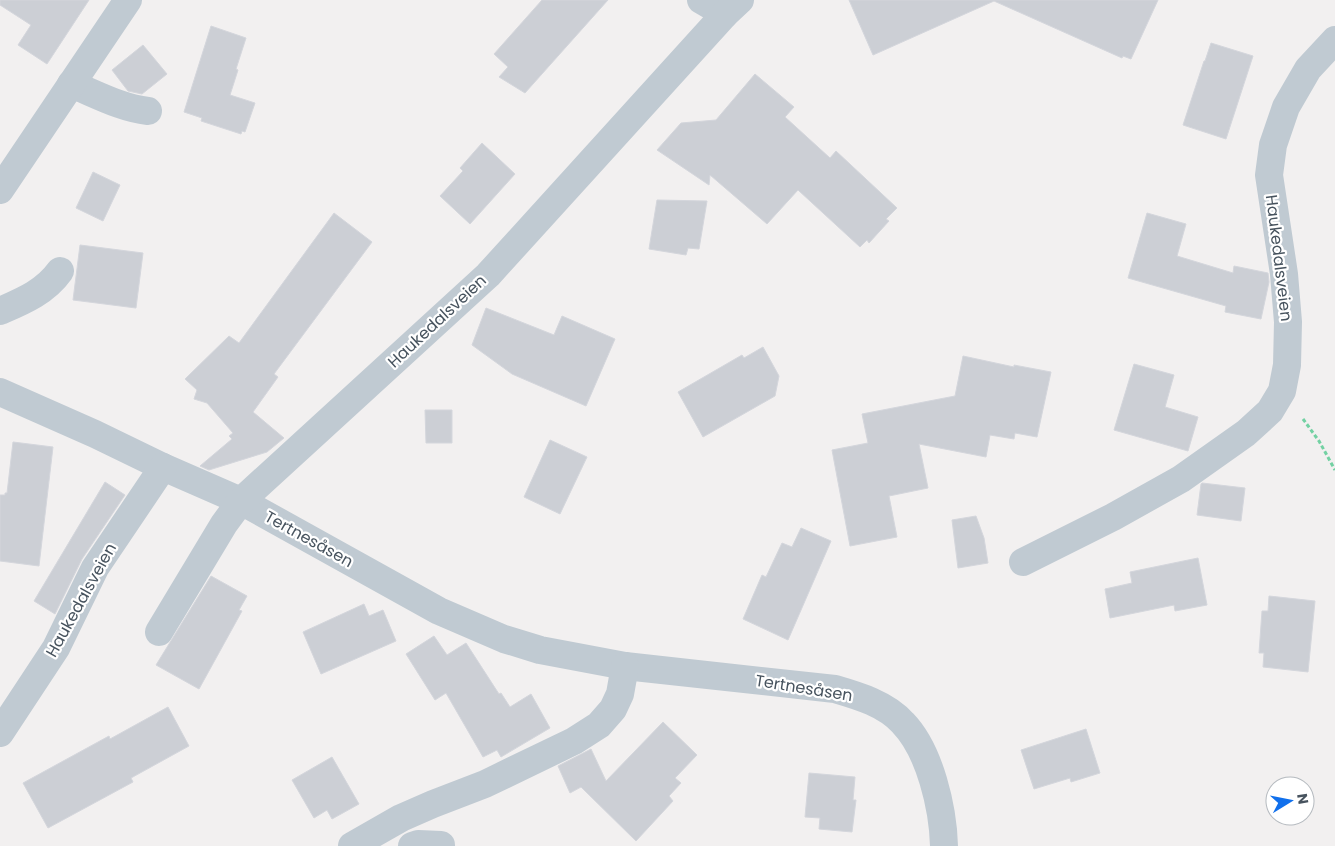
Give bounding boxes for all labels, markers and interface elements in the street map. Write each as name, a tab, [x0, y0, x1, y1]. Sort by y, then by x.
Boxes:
street label: Haukedalsveien	[1260, 193, 1298, 323]
street label: Haukedalsveien	[383, 269, 491, 373]
street label: Tertnesåsen	[260, 505, 358, 573]
street label: Haukedalsveien	[40, 539, 122, 661]
street label: Tertnesåsen	[754, 669, 854, 707]
north arrow	[1265, 776, 1315, 826]
text: N	[1292, 792, 1314, 806]

